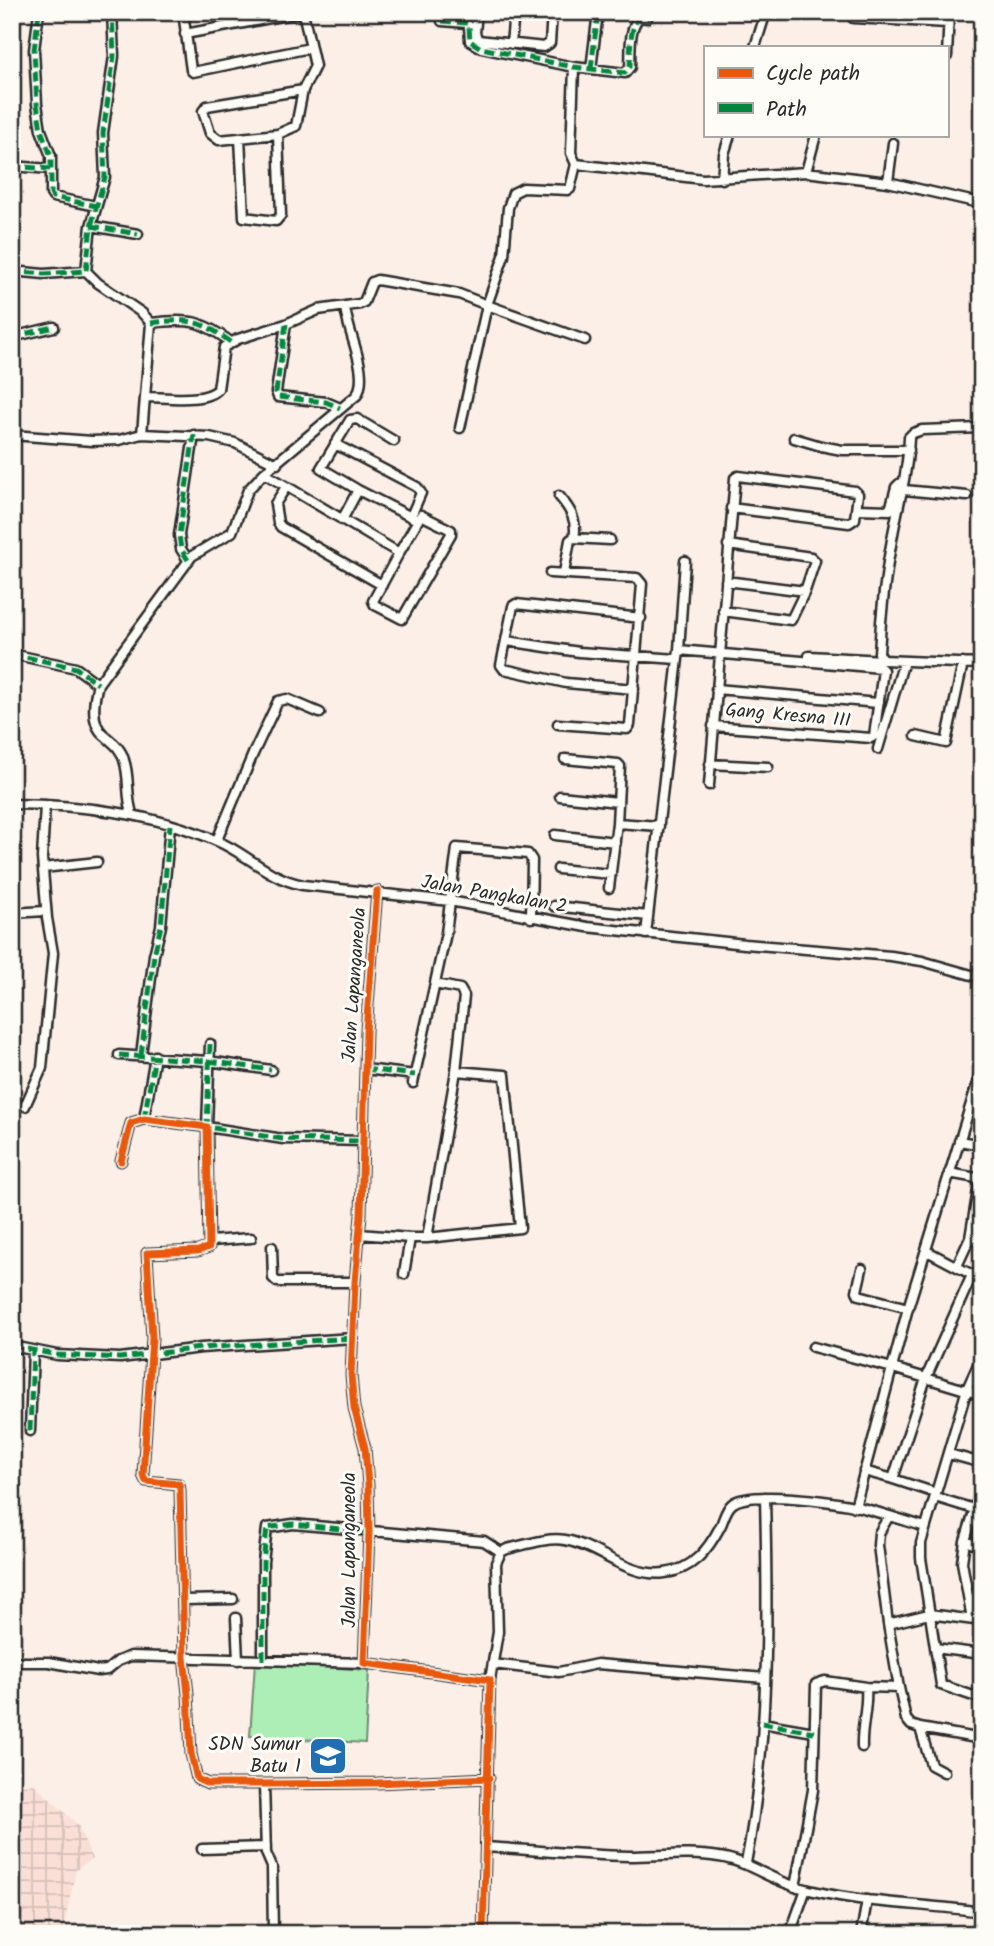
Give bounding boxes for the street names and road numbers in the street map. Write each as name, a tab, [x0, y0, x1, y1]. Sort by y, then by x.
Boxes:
street label: Gang Kresna III	[724, 696, 852, 736]
street label: Jalan Pangkalan 2	[419, 867, 569, 923]
street label: Jalan Lapanganeola	[335, 906, 375, 1064]
street label: Jalan Lapanganeola	[335, 1472, 365, 1628]

